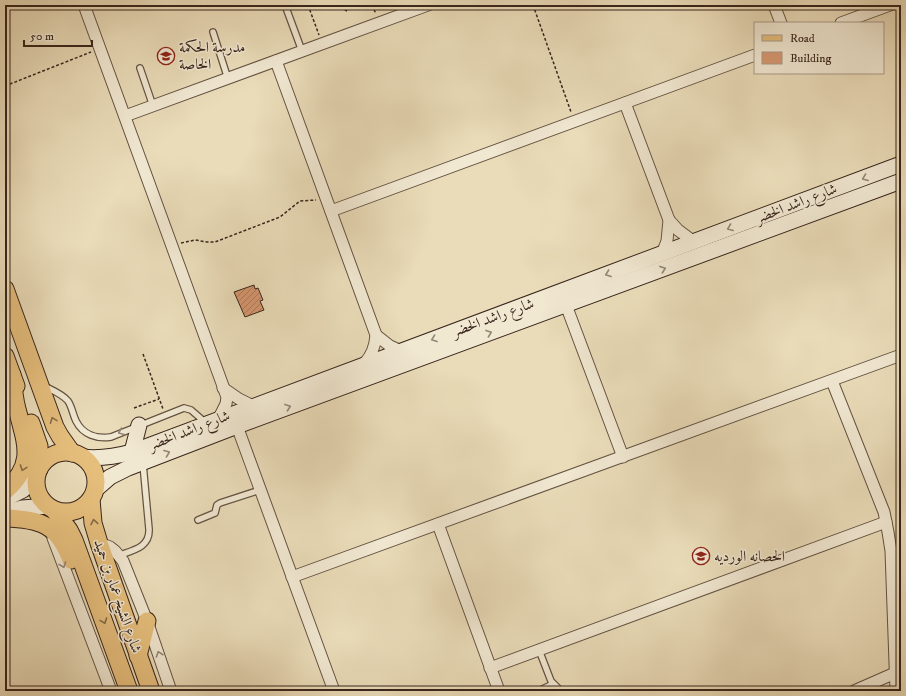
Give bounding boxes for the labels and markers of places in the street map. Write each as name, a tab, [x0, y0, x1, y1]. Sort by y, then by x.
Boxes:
place label: مدرسة الحكمة الخاصة	[179, 38, 245, 74]
school or university icon: مدرسة الحكمة الخاصة	[156, 46, 176, 66]
school or university icon: الحصانه الورديه	[691, 546, 711, 566]
place label: الحصانه الورديه	[714, 547, 785, 566]

